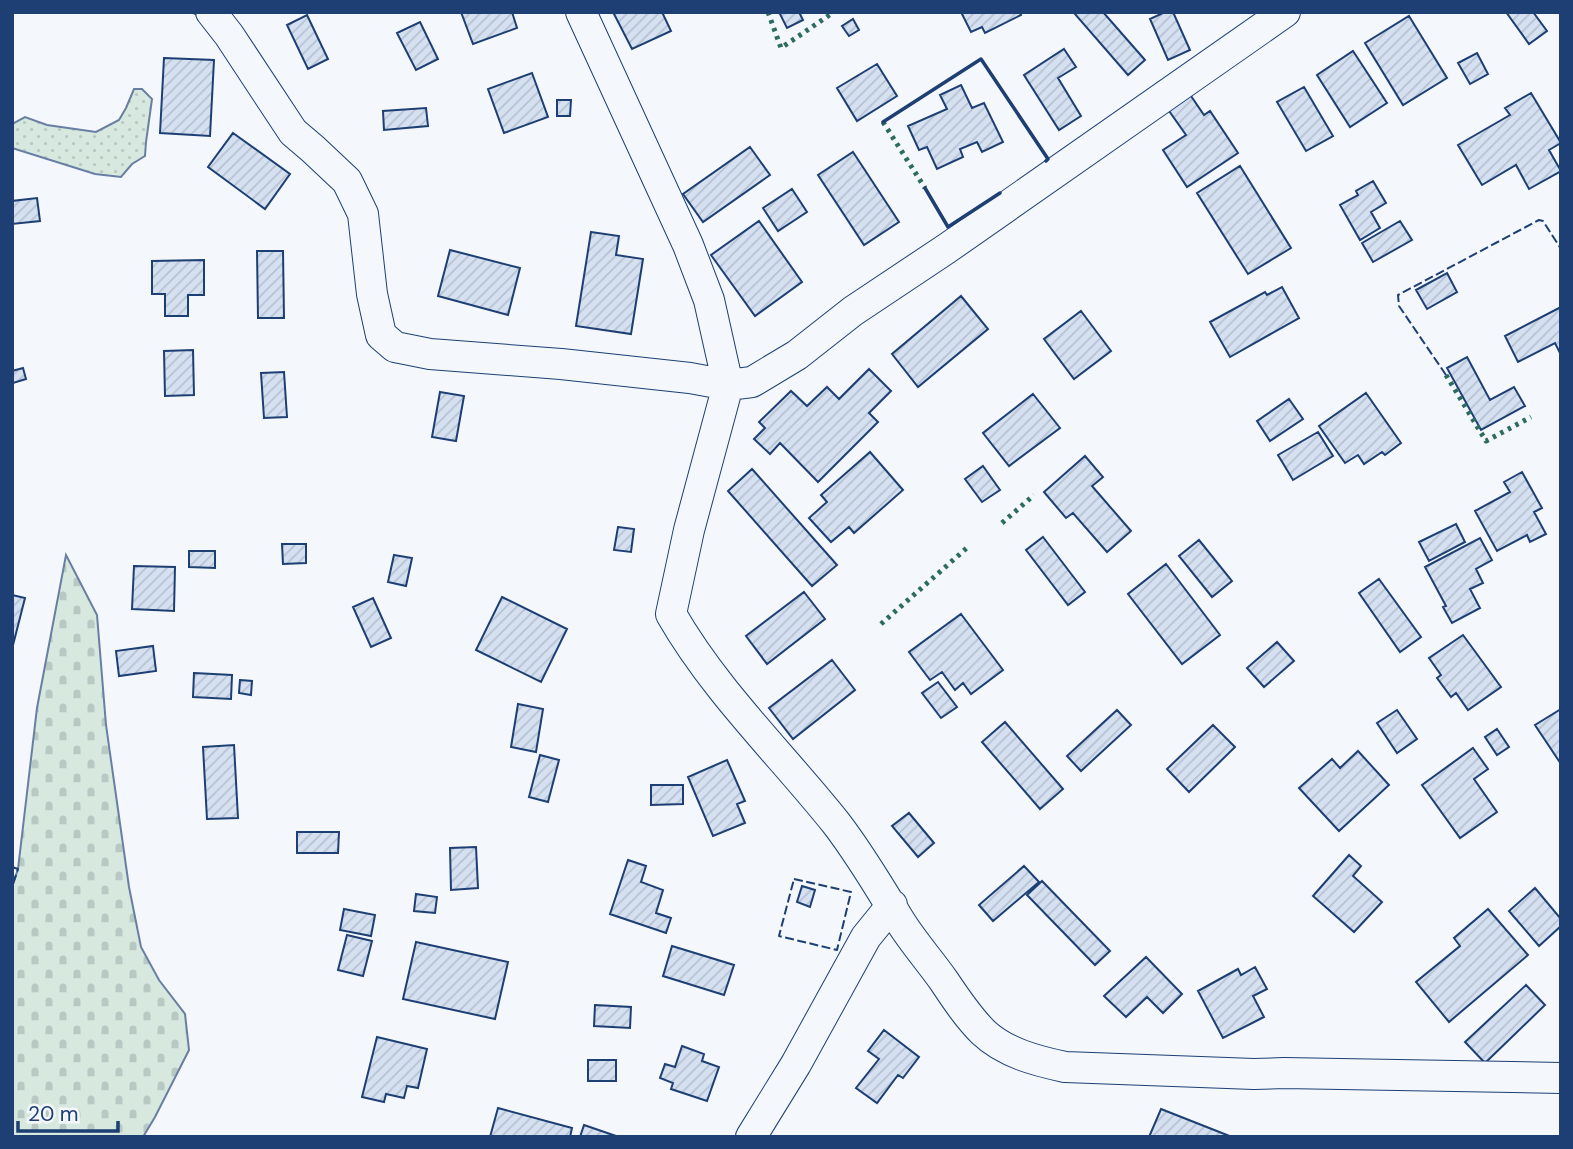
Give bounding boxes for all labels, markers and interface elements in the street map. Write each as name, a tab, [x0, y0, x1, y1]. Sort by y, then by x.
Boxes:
scale bar	[18, 1090, 117, 1134]
text: 20 m	[28, 1100, 79, 1128]

